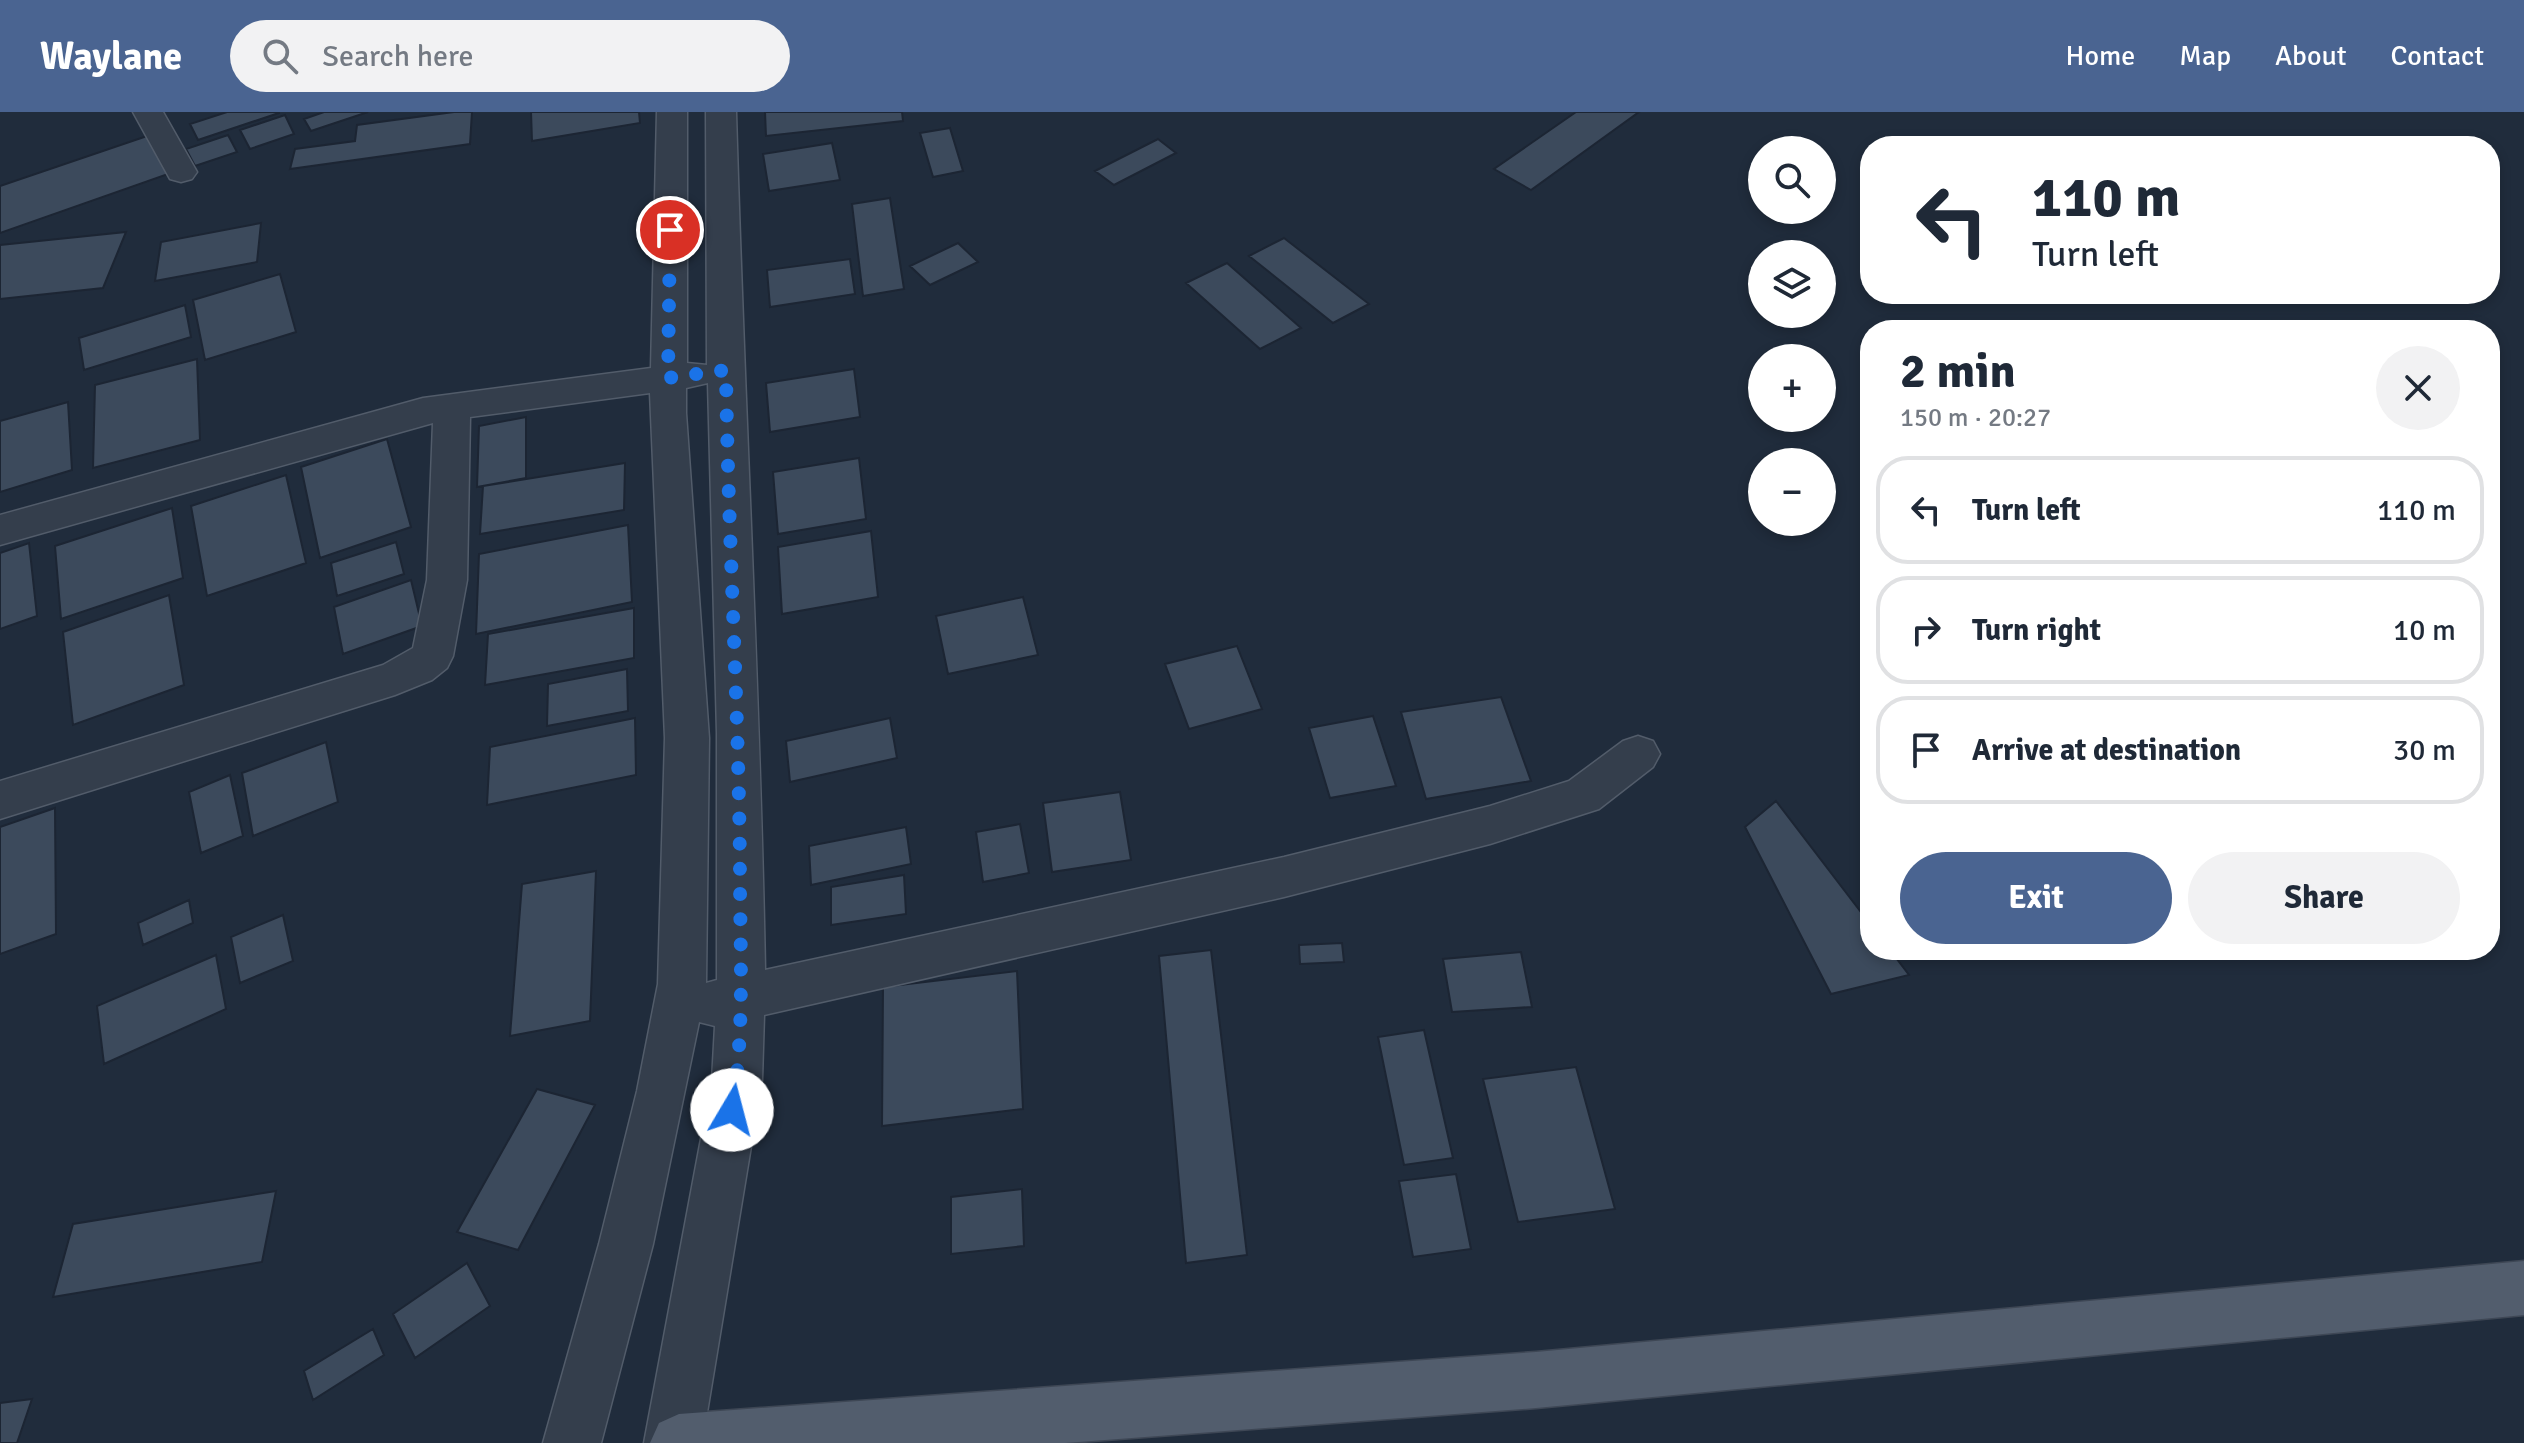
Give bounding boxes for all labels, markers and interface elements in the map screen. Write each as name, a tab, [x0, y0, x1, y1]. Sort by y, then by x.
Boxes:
search box	[230, 20, 790, 92]
text: Waylane	[40, 33, 182, 80]
icon: search	[258, 34, 302, 78]
text: Search here	[322, 38, 474, 75]
text: Home	[2066, 39, 2135, 73]
text: Map	[2179, 39, 2231, 73]
text: About	[2275, 39, 2347, 73]
text: Contact	[2391, 39, 2484, 73]
map controls	[1748, 136, 1836, 536]
button: search	[1748, 136, 1836, 224]
text: 110 m	[2032, 163, 2180, 232]
icon: left	[1900, 168, 2004, 272]
pin	[636, 196, 704, 264]
icon: arrive	[648, 208, 692, 252]
text: Turn left	[2032, 232, 2159, 277]
button: layers	[1748, 240, 1836, 328]
text: 2 min	[1900, 342, 2016, 401]
button: +	[1748, 344, 1836, 432]
button: close	[2376, 346, 2460, 430]
text: 150 m · 20:27	[1900, 402, 2051, 434]
button: −	[1748, 448, 1836, 536]
icon: left	[1904, 488, 1948, 532]
text: Turn left	[1972, 492, 2081, 529]
text: 110 m	[2377, 492, 2456, 529]
icon: right	[1904, 608, 1948, 652]
text: Turn right	[1972, 612, 2101, 649]
text: 10 m	[2393, 612, 2456, 649]
icon: arrive	[1904, 728, 1948, 772]
text: Arrive at destination	[1972, 732, 2241, 769]
text: 30 m	[2393, 732, 2456, 769]
button: Exit	[1900, 852, 2172, 944]
button: Share	[2188, 852, 2460, 944]
position arrow	[690, 1068, 774, 1152]

